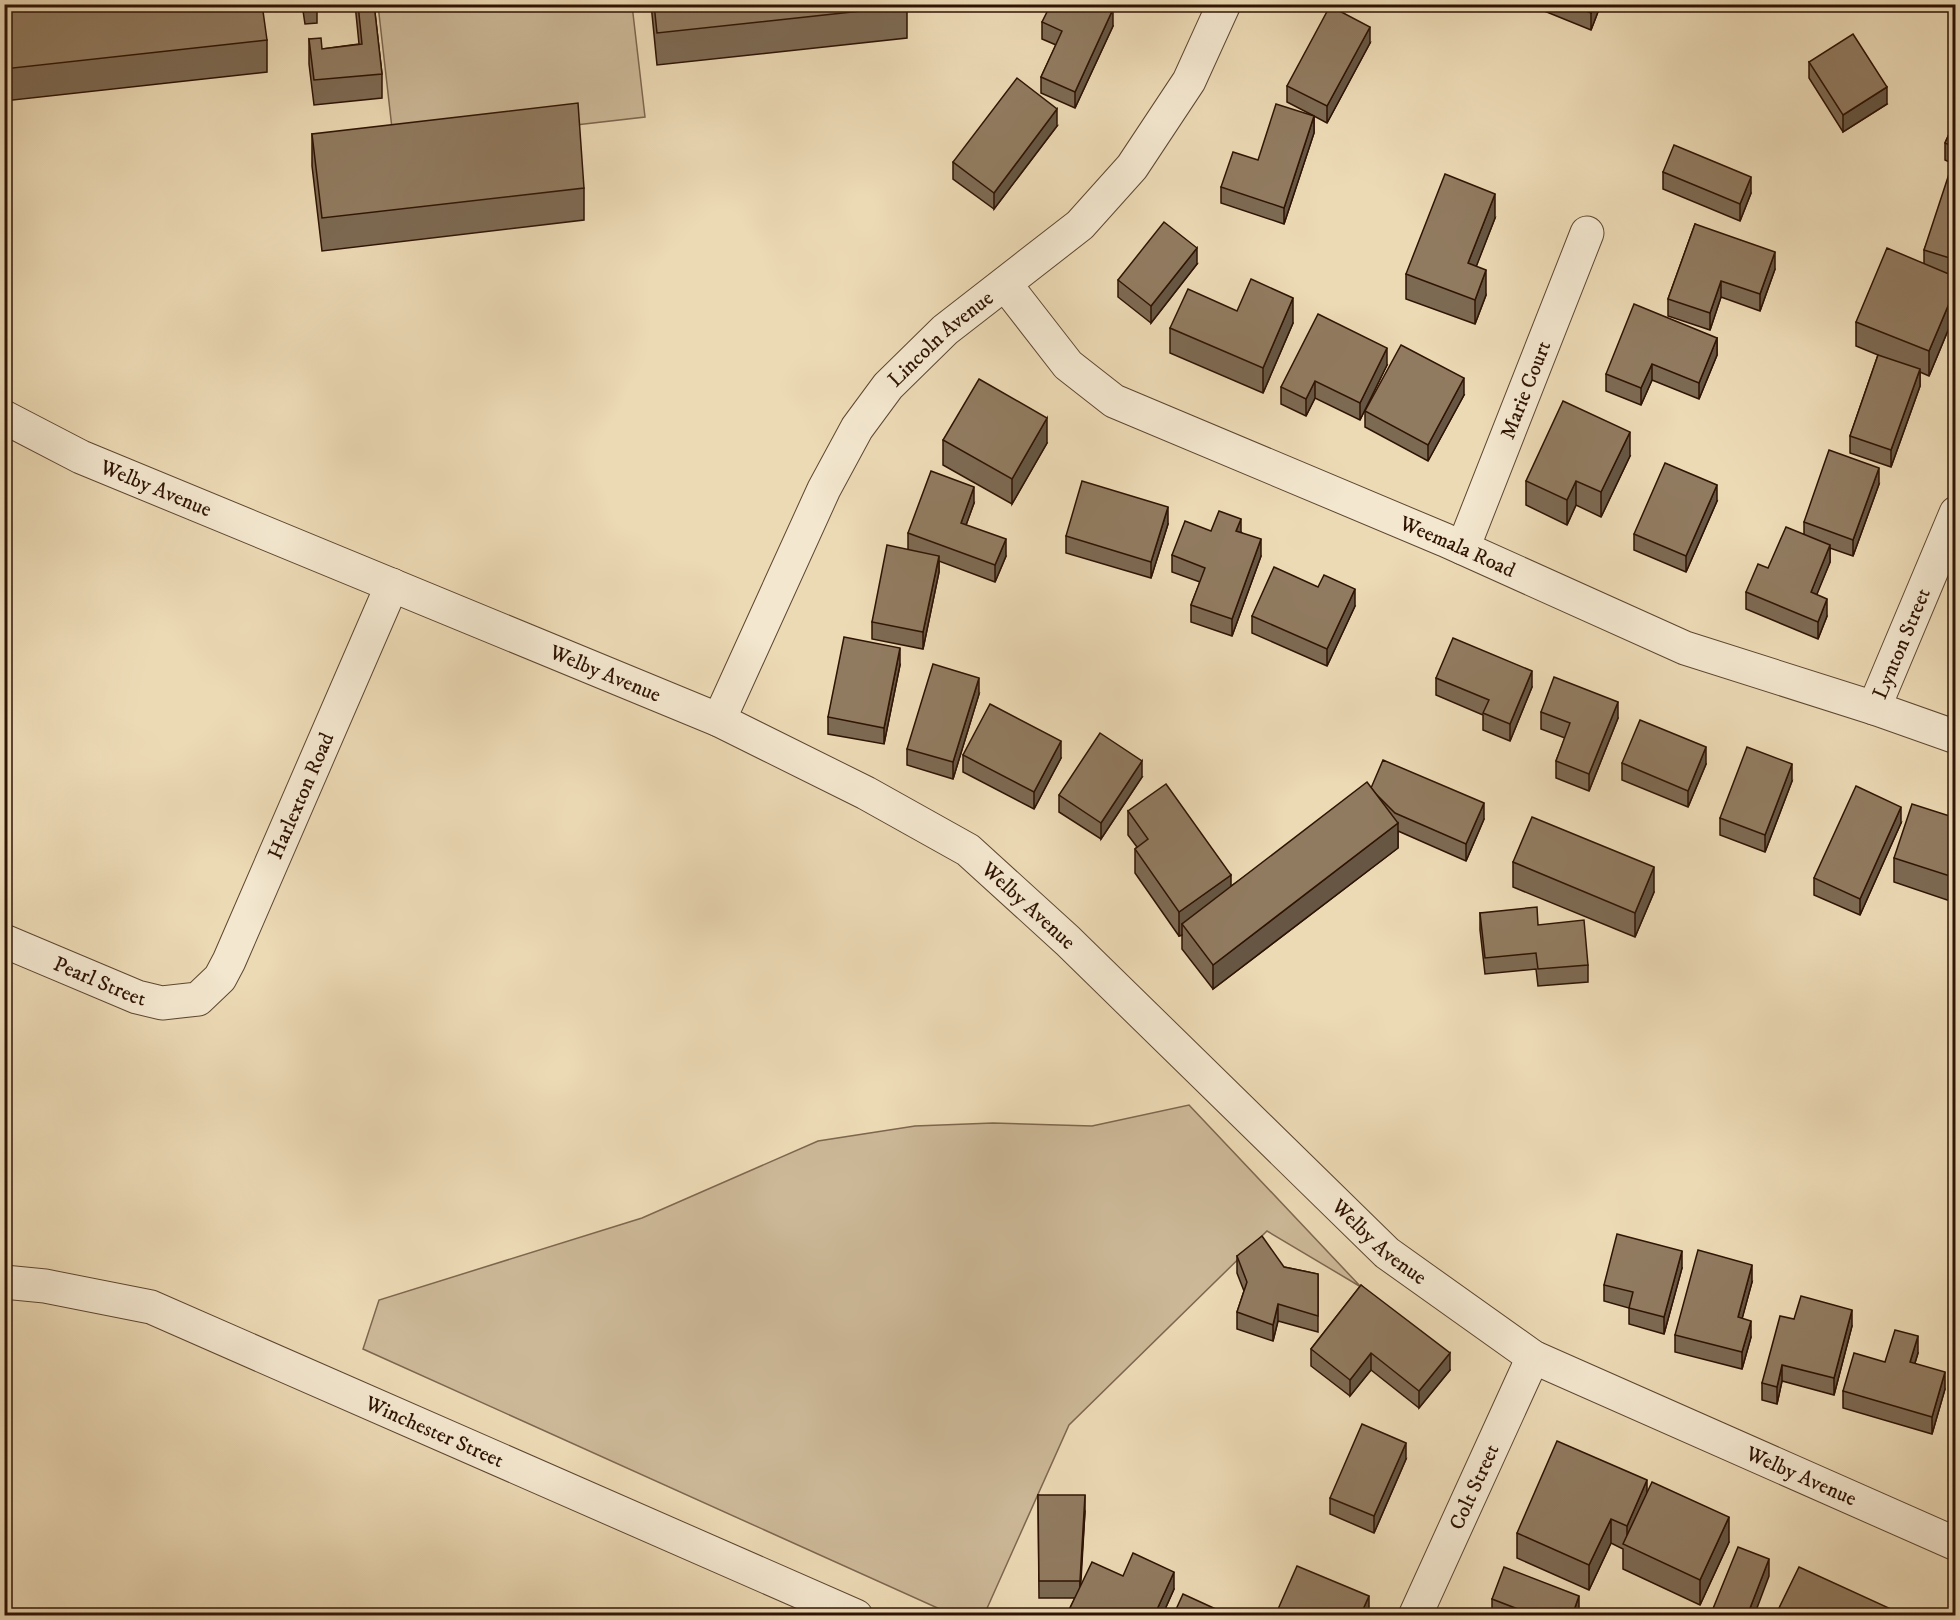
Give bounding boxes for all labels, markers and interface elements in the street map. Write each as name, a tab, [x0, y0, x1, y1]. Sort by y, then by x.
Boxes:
street label: Lincoln Avenue	[883, 285, 999, 393]
street label: Marie Court	[1495, 337, 1557, 443]
street label: Welby Avenue	[95, 454, 216, 524]
street label: Weemala Road	[1395, 510, 1519, 584]
street label: Lynton Street	[1867, 584, 1937, 703]
street label: Welby Avenue	[545, 639, 665, 709]
street label: Harlexton Road	[263, 728, 341, 863]
street label: Welby Avenue	[975, 856, 1081, 955]
street label: Pearl Street	[49, 951, 148, 1013]
street label: Welby Avenue	[1325, 1193, 1432, 1291]
street label: Winchester Street	[360, 1390, 508, 1474]
street label: Colt Street	[1444, 1440, 1506, 1534]
street label: Welby Avenue	[1741, 1440, 1861, 1512]

